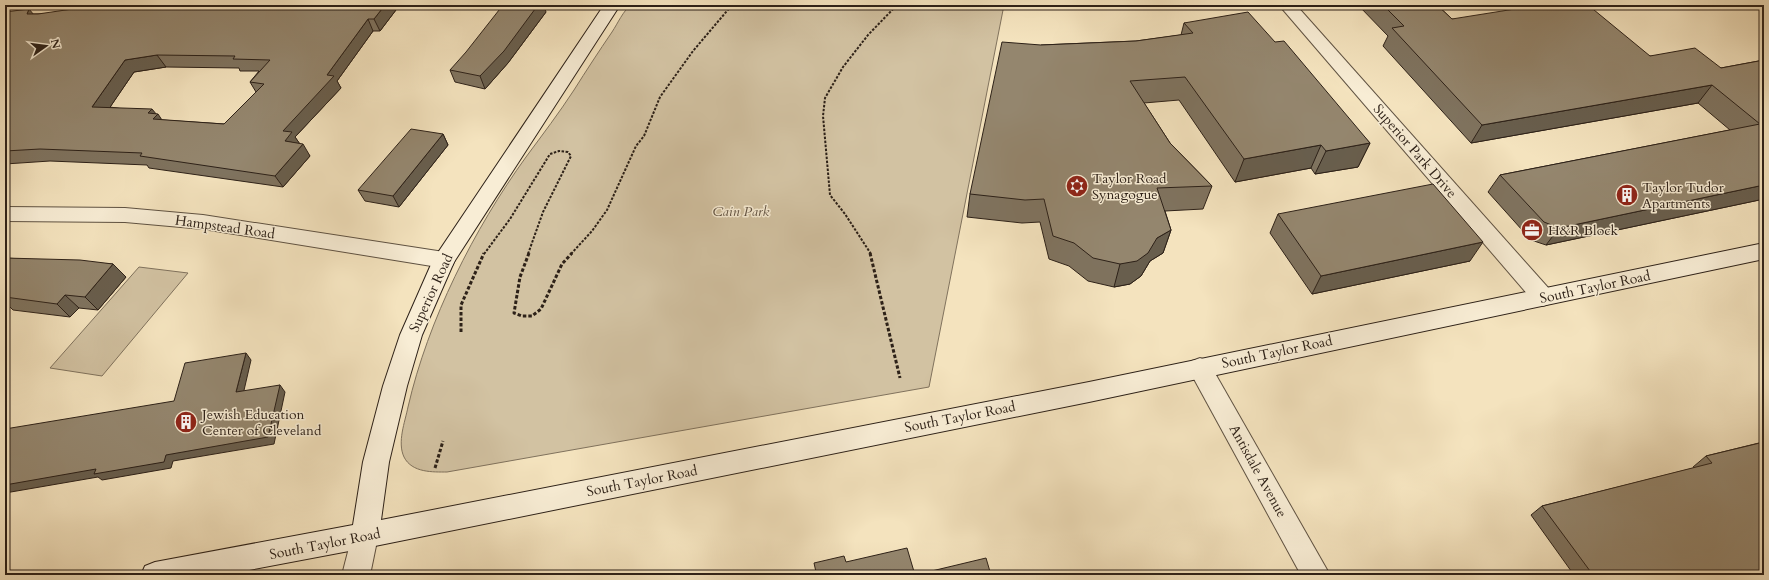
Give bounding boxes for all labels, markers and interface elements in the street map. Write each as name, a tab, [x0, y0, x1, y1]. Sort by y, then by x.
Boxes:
north arrow	[26, 26, 66, 66]
text: N	[47, 37, 64, 51]
street label: Superior Park Drive	[1369, 100, 1461, 202]
place label: Taylor Road Synagogue	[1092, 169, 1167, 204]
synagogue icon: Taylor Road Synagogue	[1064, 173, 1090, 199]
place label: Taylor Tudor Apartments	[1642, 178, 1725, 213]
building icon: Taylor Tudor Apartments	[1614, 182, 1640, 208]
park label: Cain Park	[713, 202, 770, 221]
street label: Hampstead Road	[174, 211, 277, 243]
office icon: H&R Block	[1519, 217, 1545, 243]
place label: H&R Block	[1548, 221, 1619, 240]
street label: Superior Road	[404, 250, 458, 335]
street label: South Taylor Road	[1538, 266, 1653, 308]
street label: South Taylor Road	[1220, 331, 1335, 373]
street label: South Taylor Road	[903, 397, 1018, 437]
place label: Jewish Education Center of Cleveland	[200, 405, 322, 440]
building icon: Jewish Education Center of Cleveland	[173, 409, 199, 435]
street label: Antisdale Avenue	[1225, 421, 1291, 521]
street label: South Taylor Road	[585, 461, 700, 501]
street label: South Taylor Road	[268, 524, 383, 564]

